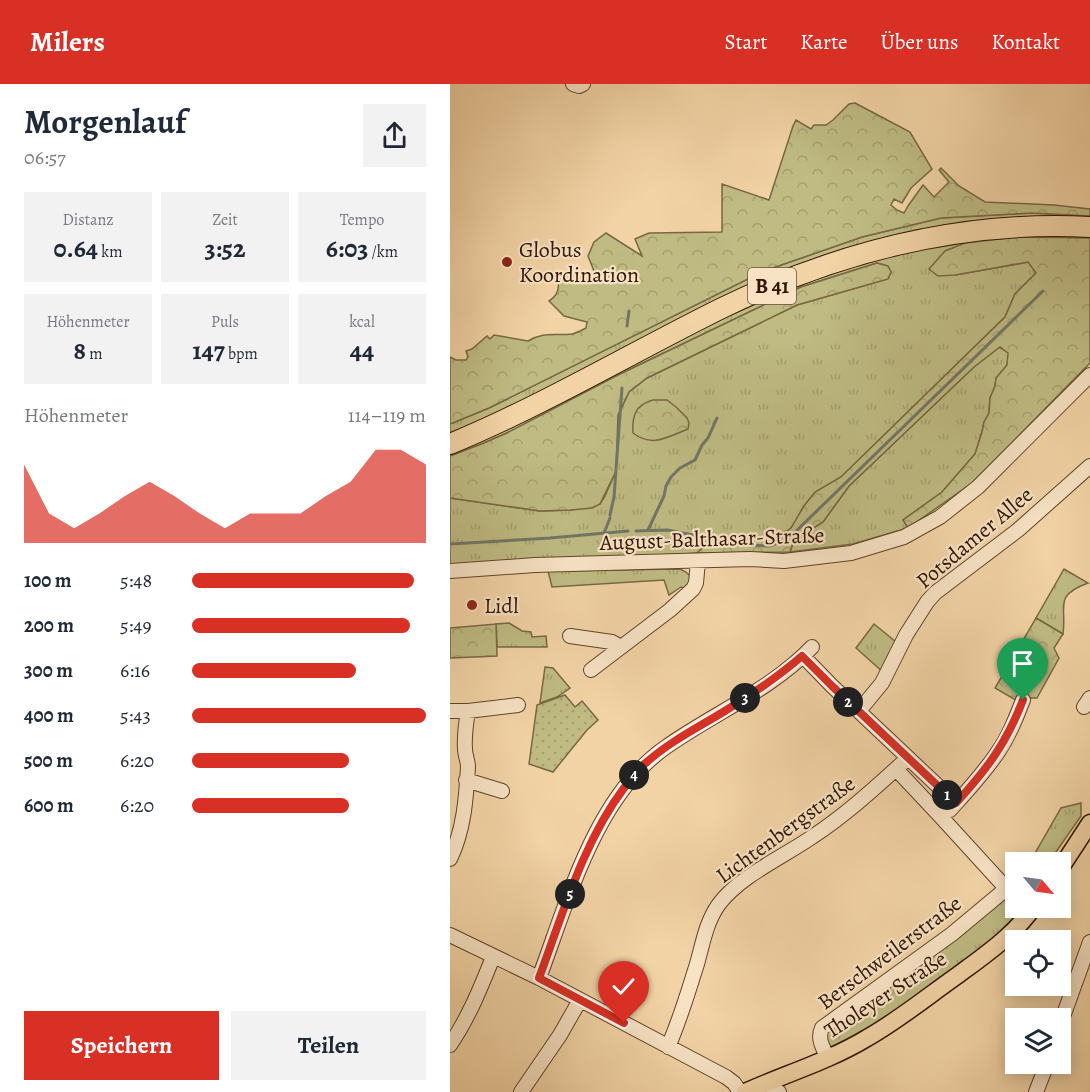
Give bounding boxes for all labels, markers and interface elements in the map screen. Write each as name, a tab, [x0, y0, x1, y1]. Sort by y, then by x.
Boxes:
text: Milers	[30, 23, 105, 61]
text: Start	[725, 28, 767, 56]
text: Karte	[800, 28, 848, 56]
text: Über uns	[881, 28, 958, 56]
text: Kontakt	[991, 28, 1060, 56]
text: Morgenlauf	[24, 99, 186, 144]
button: share	[363, 104, 426, 167]
text: 06:57	[24, 144, 66, 171]
text: Distanz	[62, 209, 114, 231]
text: Zeit	[212, 209, 238, 231]
text: Tempo	[340, 209, 384, 231]
text: 0.64	[53, 231, 98, 266]
text: 3:52	[204, 231, 246, 266]
text: 6:03	[326, 231, 368, 266]
place label: Globus Koordination	[519, 235, 639, 290]
text: km	[98, 241, 123, 263]
text: /km	[368, 241, 398, 263]
marker: Globus Koordination	[500, 255, 514, 269]
road number: B 41	[748, 268, 796, 304]
text: Höhenmeter	[46, 311, 130, 333]
text: Puls	[211, 311, 239, 333]
text: kcal	[349, 311, 375, 333]
text: 8	[74, 333, 86, 368]
text: 147	[192, 333, 225, 368]
text: 44	[350, 333, 374, 368]
text: m	[86, 343, 102, 365]
text: bpm	[225, 343, 258, 365]
text: Höhenmeter	[24, 402, 128, 429]
text: 114–119 m	[348, 402, 426, 429]
street label: Potsdamer Allee	[910, 480, 1039, 596]
street label: August-Balthasar-Straße	[598, 520, 825, 558]
text: 100 m	[24, 567, 72, 594]
text: 5:48	[120, 567, 152, 594]
place label: Lidl	[484, 591, 519, 621]
marker: Lidl	[465, 598, 479, 612]
text: 200 m	[24, 612, 74, 639]
text: 5:49	[120, 612, 152, 639]
pin	[997, 638, 1048, 700]
icon: arrive	[1006, 647, 1039, 680]
text: 300 m	[24, 657, 73, 684]
text: 6:16	[120, 657, 150, 684]
pin: 3	[730, 683, 760, 713]
text: 3	[742, 687, 748, 709]
pin: 2	[833, 687, 863, 717]
text: 2	[844, 691, 852, 713]
text: 400 m	[24, 702, 74, 729]
text: 5:43	[120, 702, 151, 729]
text: 500 m	[24, 747, 73, 774]
text: 6:20	[120, 747, 154, 774]
pin: 4	[619, 760, 649, 790]
text: 4	[630, 764, 638, 786]
street label: Lichtenbergstraße	[710, 769, 861, 891]
pin: 1	[932, 780, 962, 810]
text: 1	[944, 784, 950, 806]
text: 600 m	[24, 792, 74, 819]
text: 6:20	[120, 792, 154, 819]
north arrow	[1005, 852, 1071, 918]
map controls	[1005, 852, 1071, 1074]
pin: 5	[555, 879, 585, 909]
text: 5	[567, 883, 573, 905]
street label: Berschweilerstraße	[811, 889, 968, 1017]
button: locate	[1005, 930, 1071, 996]
street label: Tholeyer Straße	[819, 944, 953, 1046]
pin	[598, 961, 649, 1023]
icon: check	[607, 970, 640, 1003]
button: layers	[1005, 1008, 1071, 1074]
button: Speichern	[24, 1011, 219, 1080]
button: Teilen	[231, 1011, 426, 1080]

